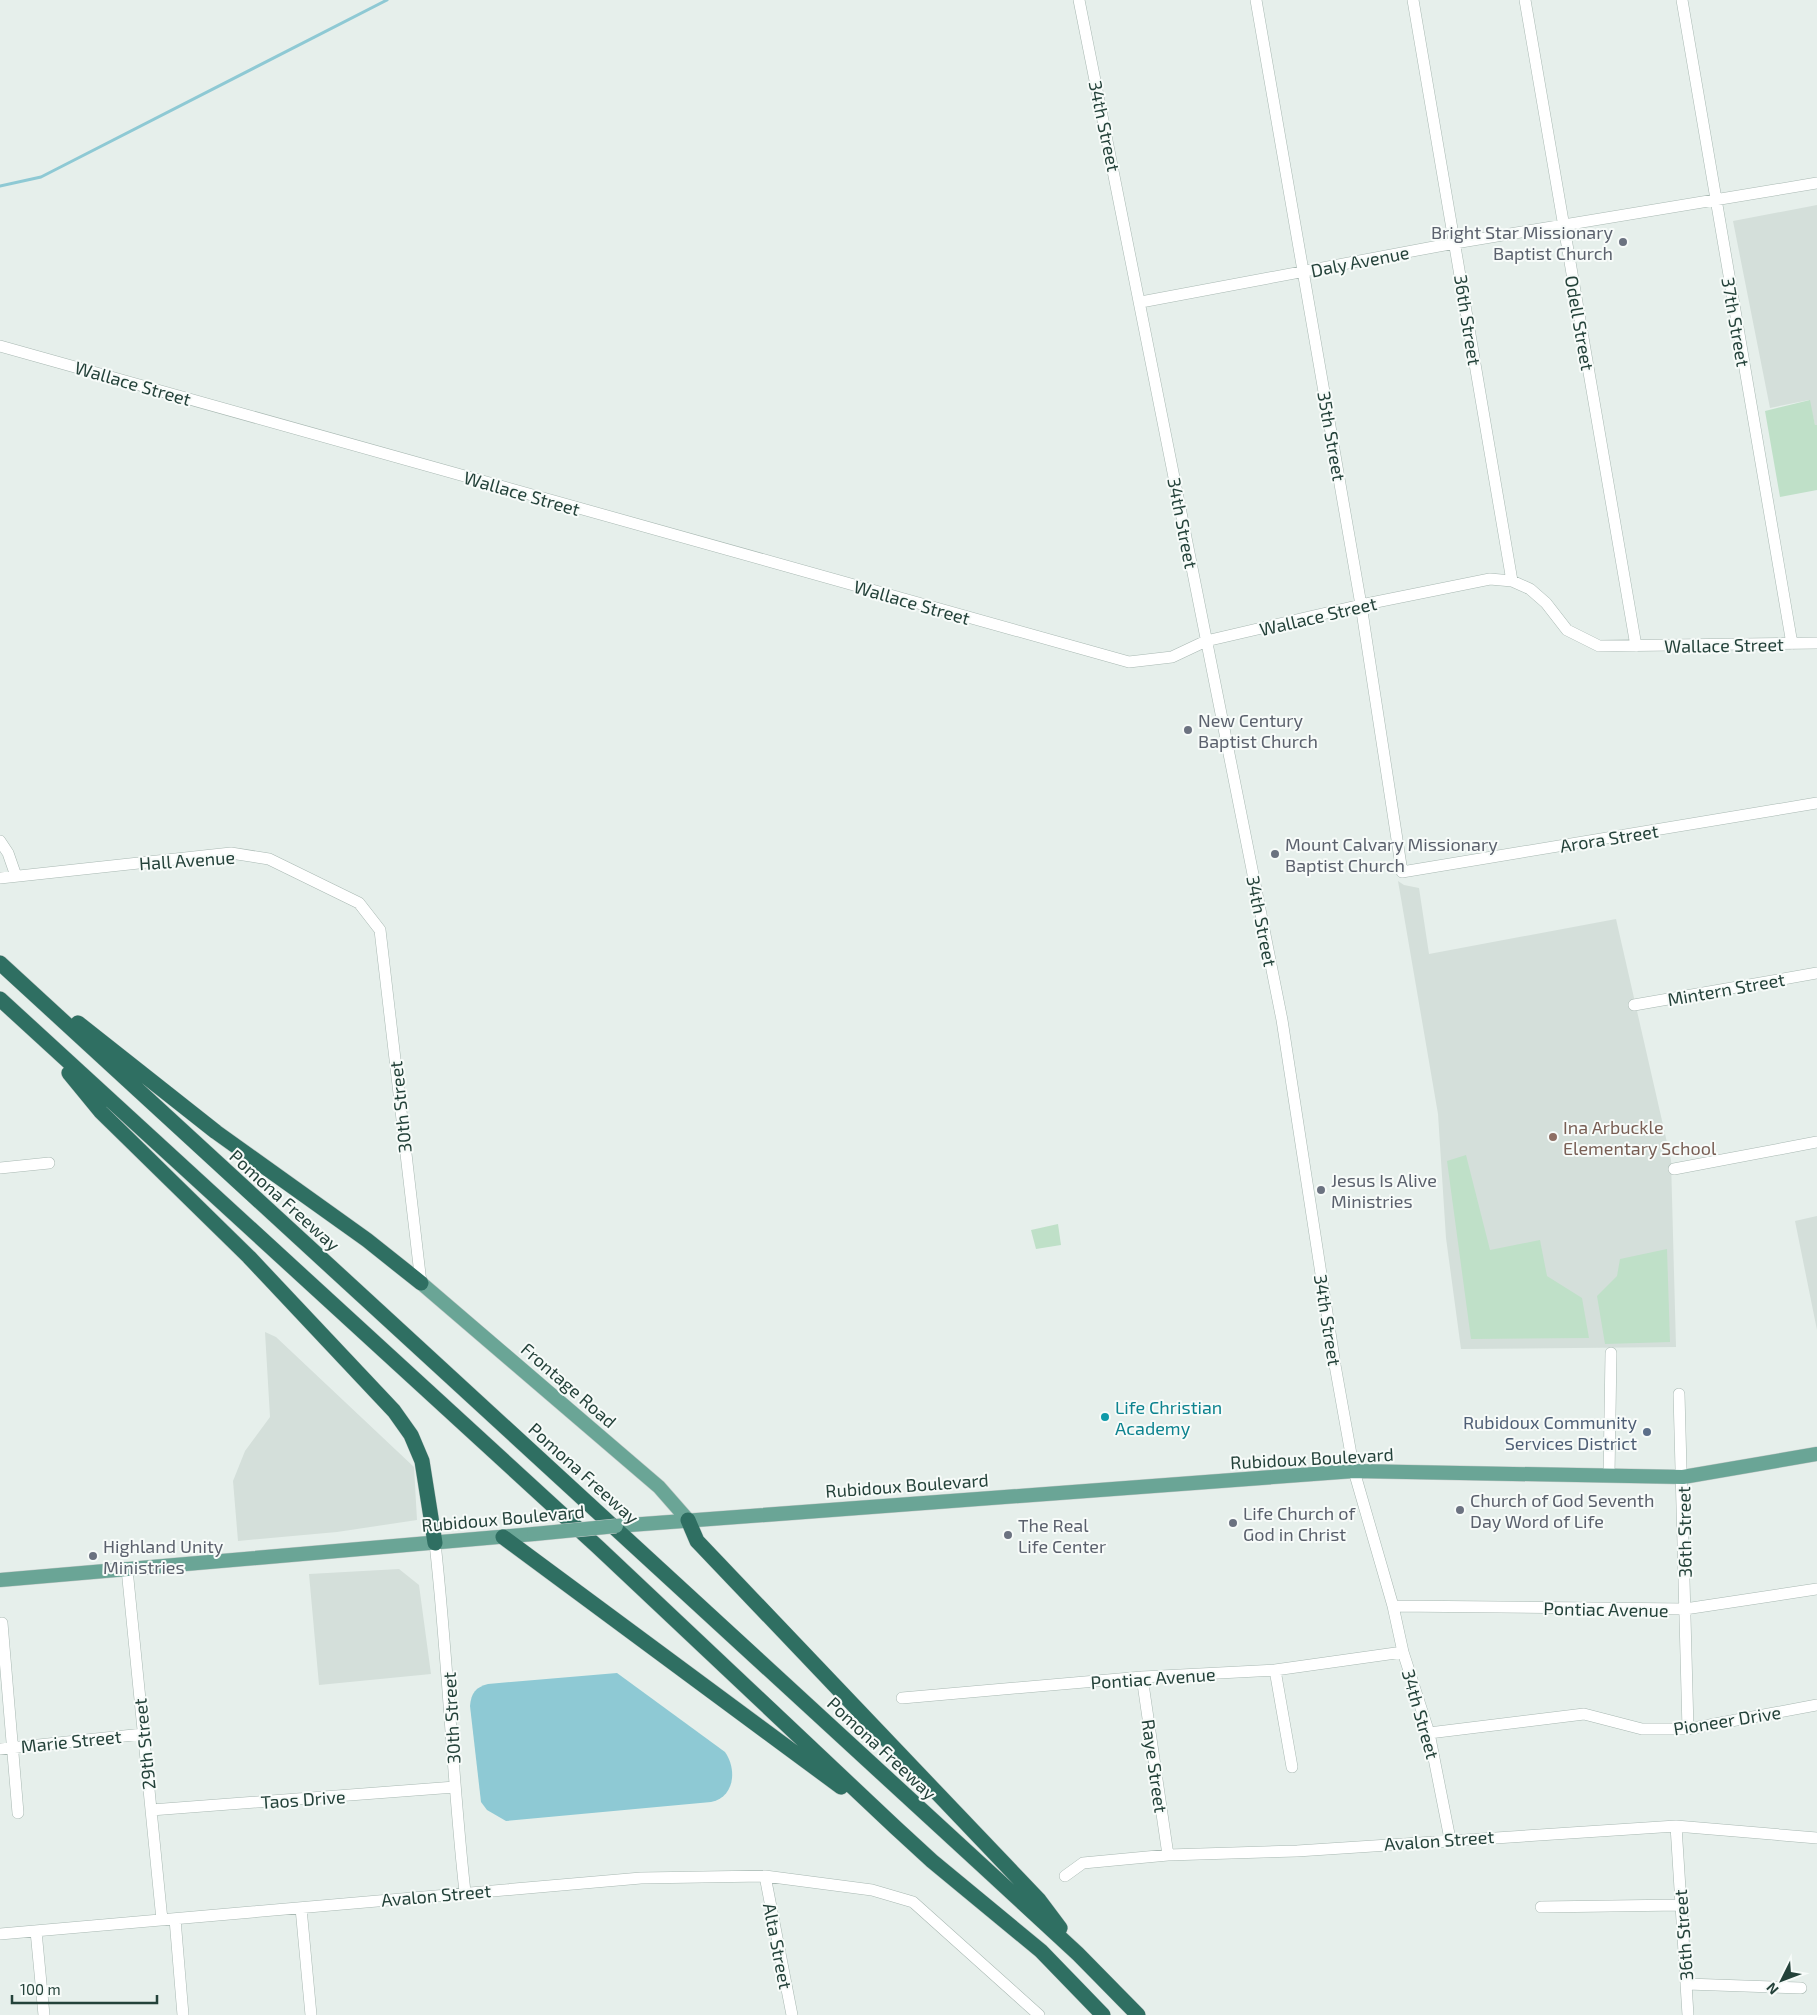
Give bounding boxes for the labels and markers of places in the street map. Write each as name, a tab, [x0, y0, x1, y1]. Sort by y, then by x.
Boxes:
place label: Bright Star Missionary Baptist Church	[1431, 221, 1613, 264]
marker: Bright Star Missionary Baptist Church	[1617, 236, 1629, 248]
place label: New Century Baptist Church	[1198, 709, 1318, 752]
marker: New Century Baptist Church	[1182, 724, 1194, 736]
place label: Mount Calvary Missionary Baptist Church	[1285, 833, 1498, 876]
marker: Mount Calvary Missionary Baptist Church	[1269, 848, 1281, 860]
place label: Ina Arbuckle Elementary School	[1563, 1116, 1717, 1159]
marker: Ina Arbuckle Elementary School	[1547, 1131, 1559, 1143]
place label: Jesus Is Alive Ministries	[1331, 1169, 1437, 1212]
marker: Jesus Is Alive Ministries	[1315, 1184, 1327, 1196]
place label: Life Christian Academy	[1115, 1396, 1222, 1439]
marker: Life Christian Academy	[1099, 1411, 1111, 1423]
place label: Rubidoux Community Services District	[1463, 1411, 1637, 1454]
marker: Rubidoux Community Services District	[1641, 1426, 1653, 1438]
place label: Church of God Seventh Day Word of Life	[1470, 1489, 1654, 1532]
place label: Life Church of God in Christ	[1243, 1502, 1357, 1545]
marker: Church of God Seventh Day Word of Life	[1454, 1504, 1466, 1516]
place label: The Real Life Center	[1018, 1514, 1106, 1557]
marker: Life Church of God in Christ	[1227, 1517, 1239, 1529]
marker: The Real Life Center	[1002, 1529, 1014, 1541]
place label: Highland Unity Ministries	[103, 1535, 224, 1578]
marker: Highland Unity Ministries	[87, 1550, 99, 1562]

